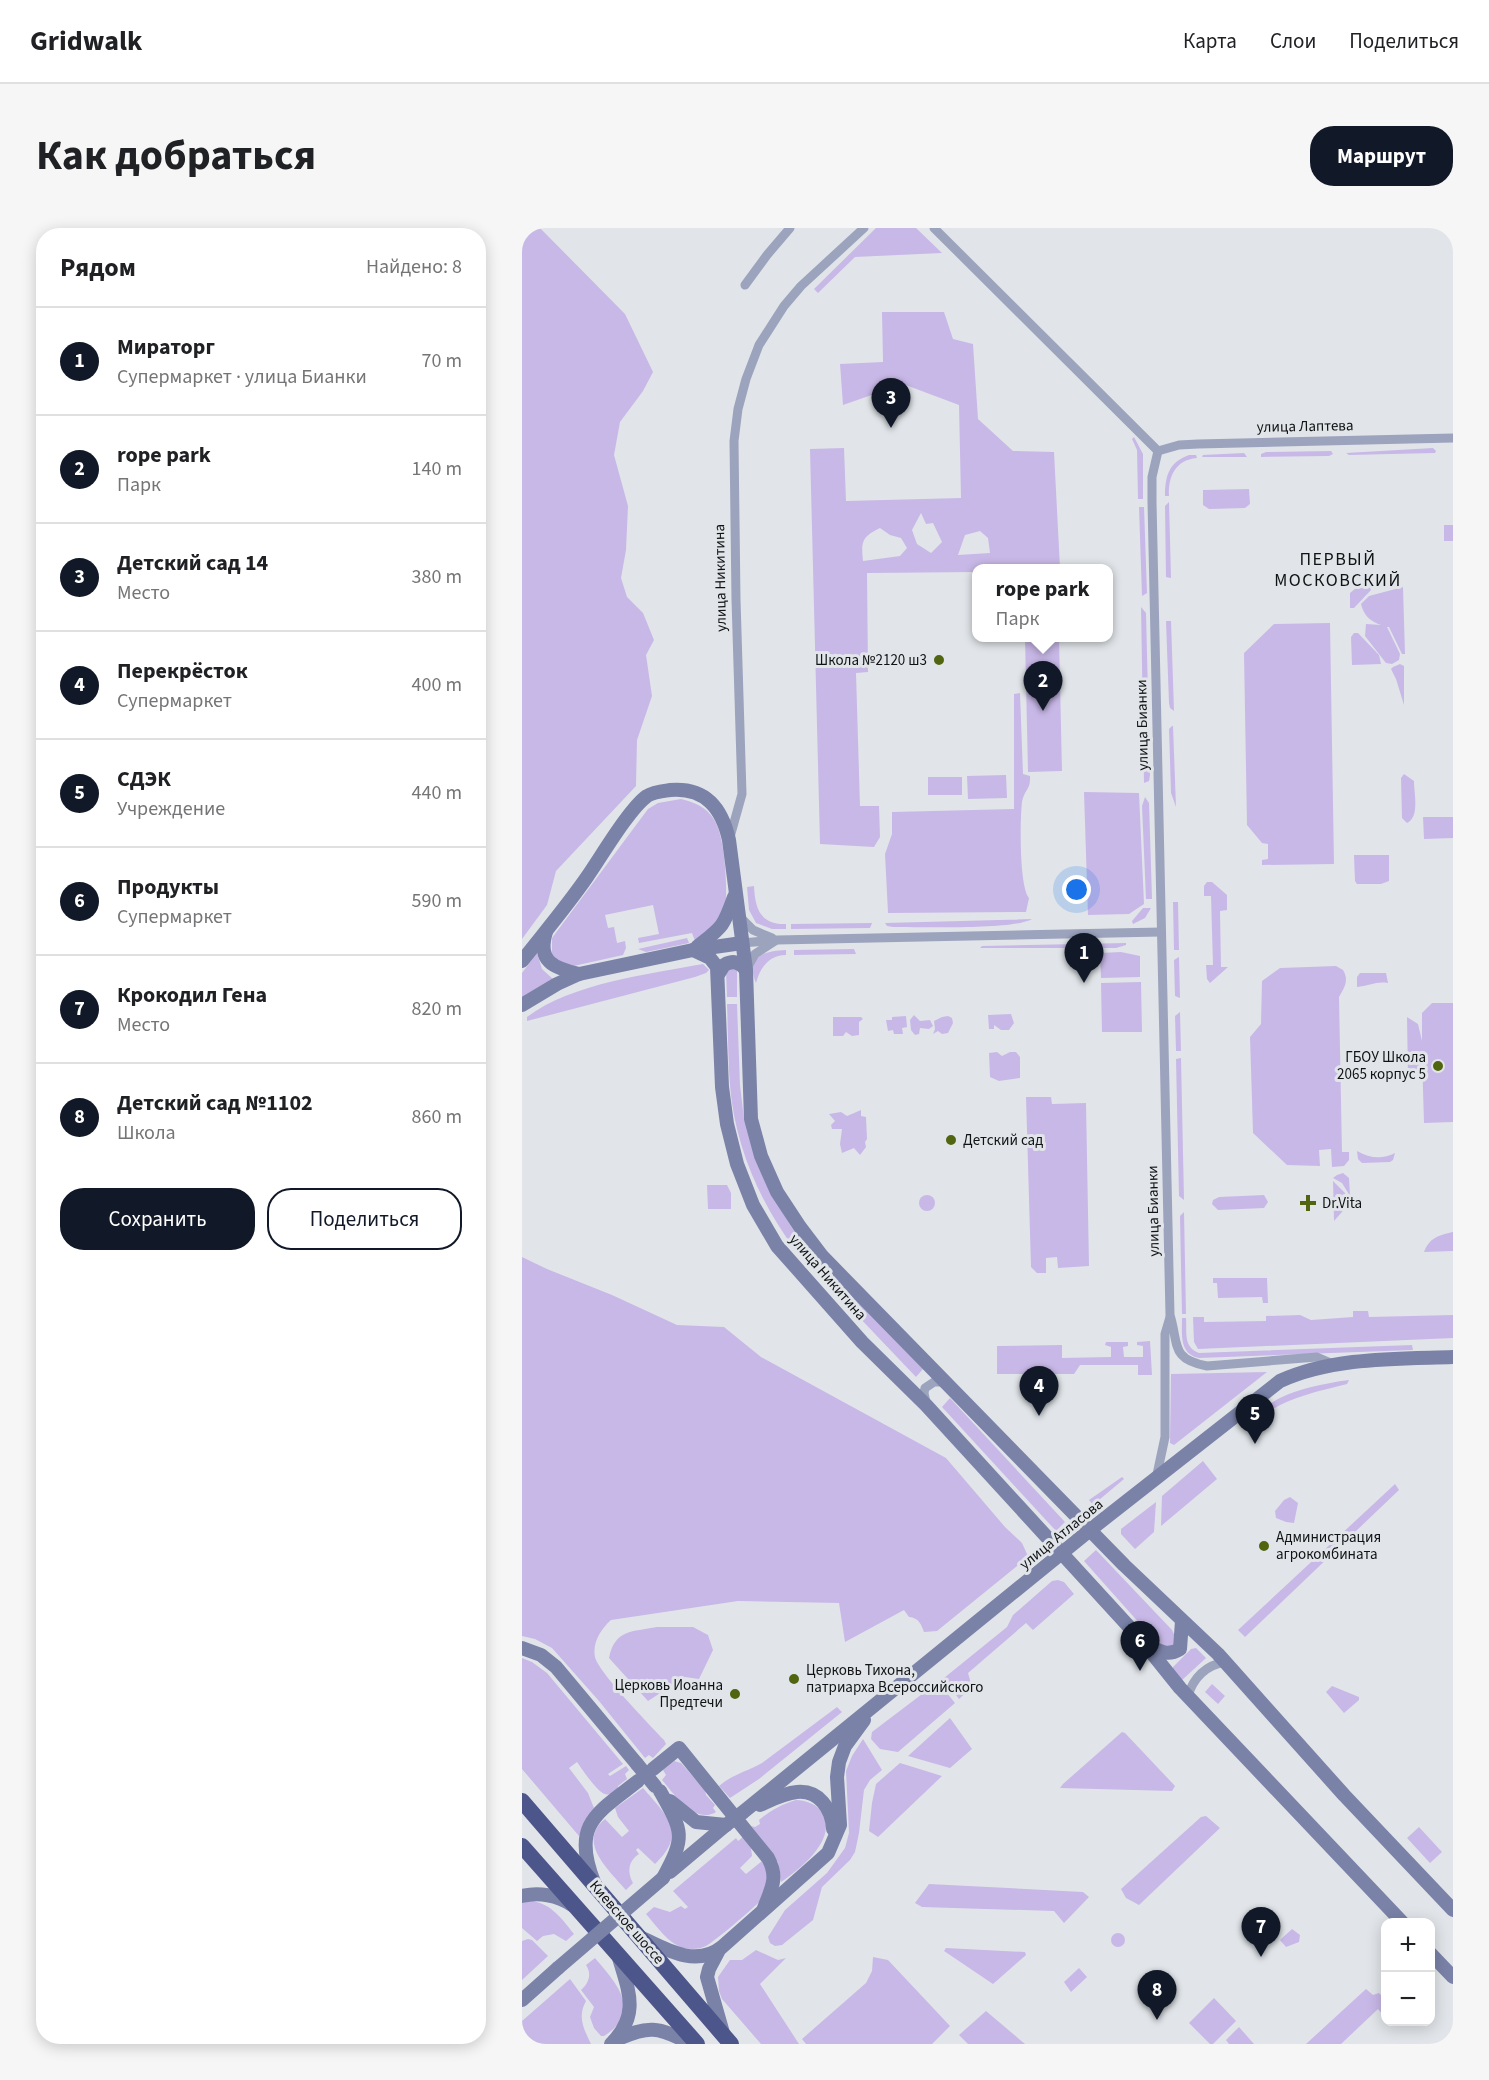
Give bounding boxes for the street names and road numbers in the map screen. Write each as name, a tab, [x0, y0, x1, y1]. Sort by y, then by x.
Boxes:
street label: улица Лаптева	[1256, 415, 1354, 438]
street label: улица Никитина	[709, 524, 732, 632]
street label: улица Бианки	[1131, 679, 1154, 771]
street label: улица Бианки	[1142, 1165, 1165, 1257]
street label: улица Никитина	[784, 1230, 871, 1325]
street label: улица Атласова	[1015, 1494, 1108, 1575]
street label: Киевское шоссе	[584, 1876, 669, 1969]

